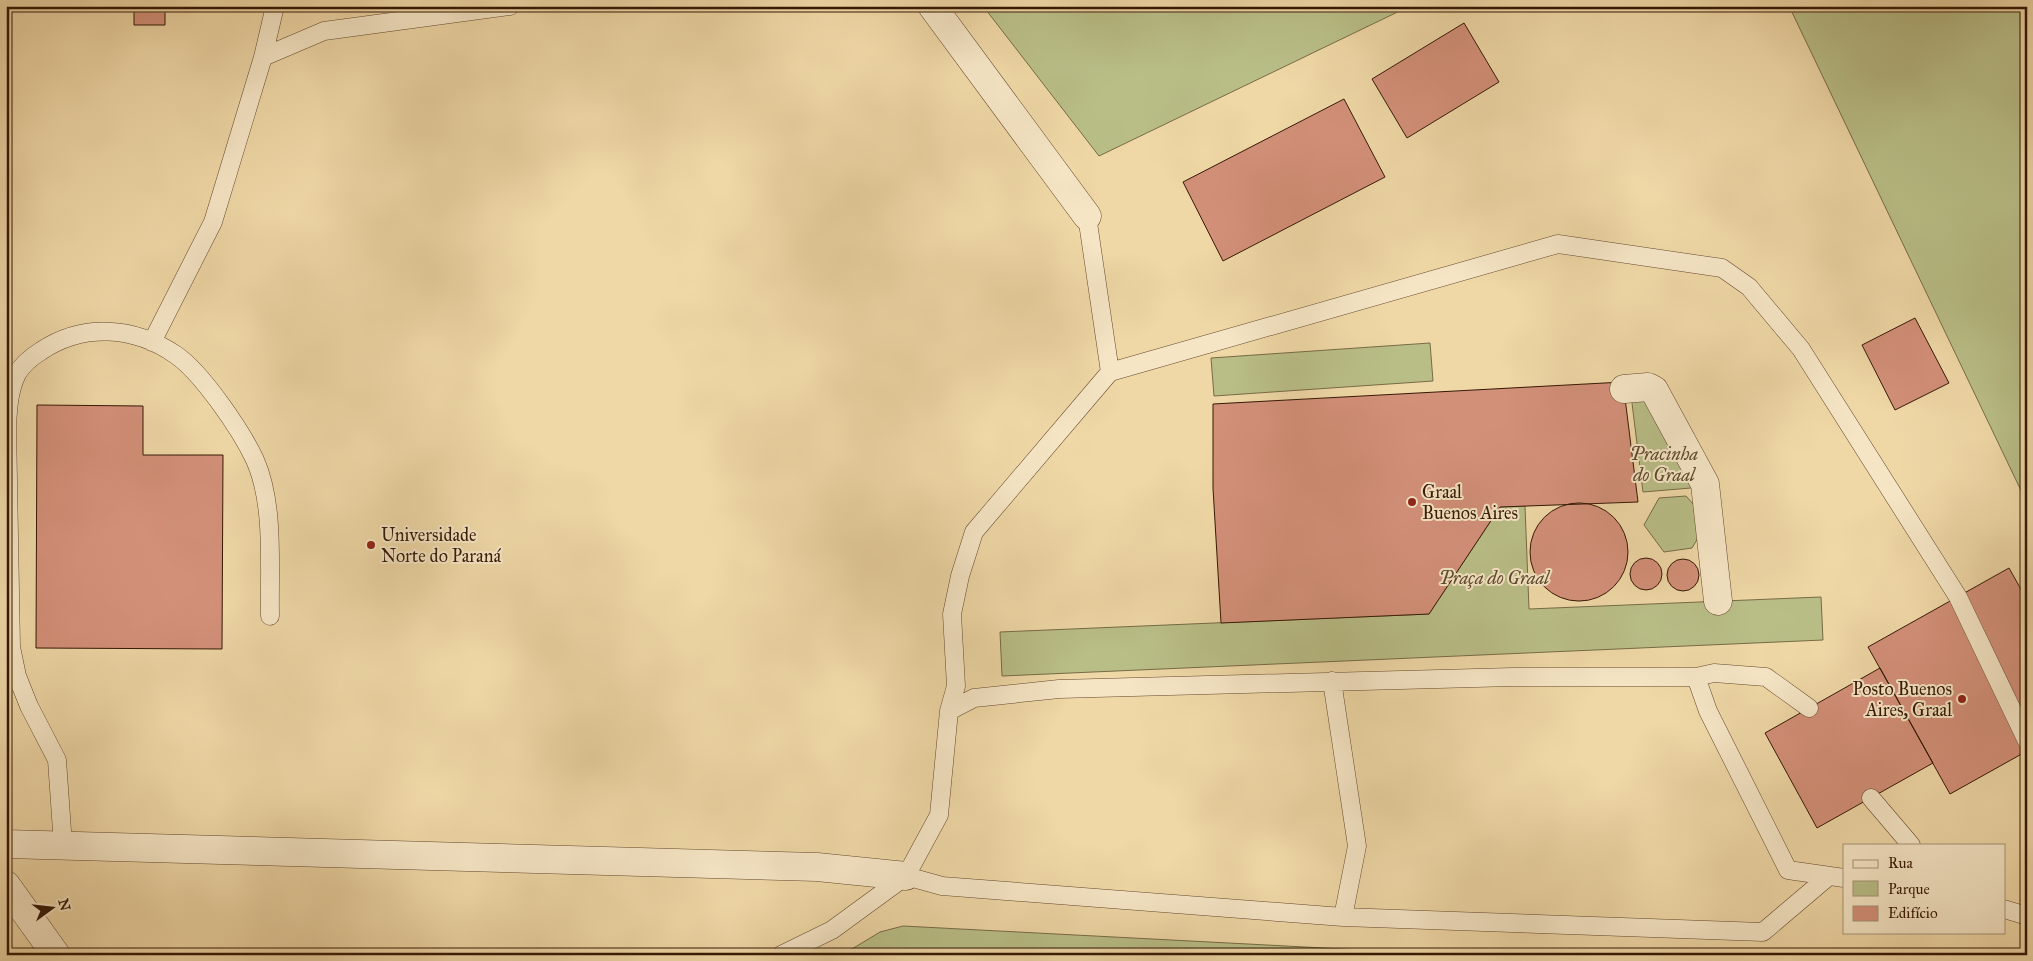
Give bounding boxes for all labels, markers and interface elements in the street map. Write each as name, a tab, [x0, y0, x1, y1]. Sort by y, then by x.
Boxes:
park label: Pracinha do Graal	[1630, 443, 1698, 486]
place label: Graal Buenos Aires	[1422, 481, 1518, 524]
marker: Graal Buenos Aires	[1406, 496, 1418, 508]
place label: Universidade Norte do Paraná	[381, 524, 501, 567]
marker: Universidade Norte do Paraná	[365, 539, 377, 551]
park label: Praça do Graal	[1439, 567, 1551, 589]
place label: Posto Buenos Aires, Graal	[1852, 678, 1952, 721]
marker: Posto Buenos Aires, Graal	[1956, 693, 1968, 705]
legend	[1843, 844, 2006, 934]
text: Rua	[1888, 854, 1913, 872]
text: Parque	[1888, 880, 1930, 899]
north arrow	[28, 884, 78, 934]
text: N	[54, 897, 74, 913]
text: Edifício	[1888, 904, 1938, 922]

